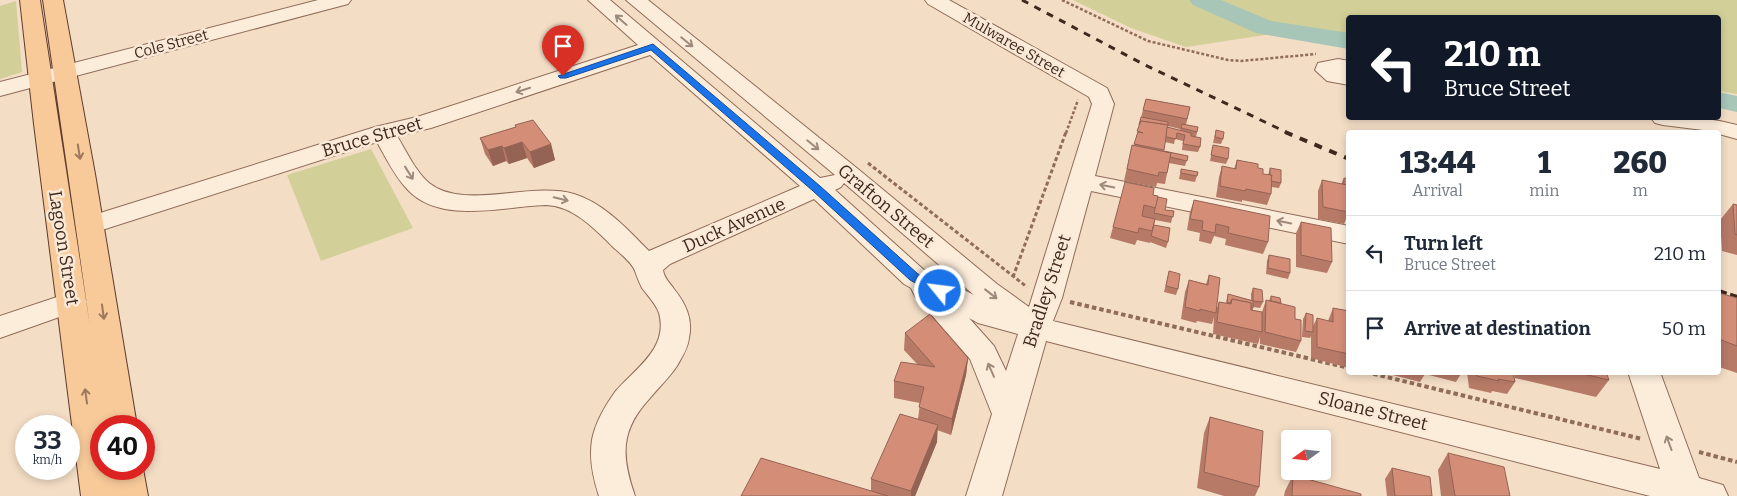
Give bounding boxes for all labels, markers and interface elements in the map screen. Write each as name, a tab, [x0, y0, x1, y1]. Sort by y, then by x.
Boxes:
street label: Mulwaree Street	[960, 9, 1069, 82]
one-way arrow	[615, 14, 628, 26]
street label: Cole Street	[132, 25, 210, 62]
pin	[542, 25, 584, 76]
icon: arrive	[549, 32, 577, 60]
text: 210 m	[1444, 33, 1541, 75]
icon: left	[1361, 35, 1426, 100]
one-way arrow	[681, 36, 694, 48]
text: Bruce Street	[1444, 75, 1570, 102]
one-way arrow	[516, 85, 532, 95]
street label: Bruce Street	[319, 112, 425, 162]
one-way arrow	[806, 139, 819, 150]
one-way arrow	[74, 143, 84, 159]
text: 13:44	[1400, 145, 1475, 181]
text: 1	[1538, 145, 1551, 181]
text: 260	[1613, 145, 1667, 181]
street label: Grafton Street	[833, 159, 939, 253]
one-way arrow	[404, 166, 414, 180]
one-way arrow	[1100, 181, 1116, 190]
text: Arrival	[1412, 181, 1463, 200]
text: min	[1529, 181, 1559, 200]
text: m	[1633, 181, 1648, 200]
street label: Lagoon Street	[44, 189, 84, 307]
street label: Duck Avenue	[679, 193, 789, 257]
one-way arrow	[552, 195, 568, 204]
one-way arrow	[1276, 216, 1292, 226]
street label: Bradley Street	[1018, 231, 1076, 350]
text: Turn left	[1404, 232, 1483, 255]
icon: left	[1361, 239, 1389, 267]
text: 210 m	[1654, 242, 1706, 265]
text: Bruce Street	[1404, 255, 1496, 274]
position arrow	[913, 264, 965, 316]
one-way arrow	[984, 289, 997, 300]
one-way arrow	[98, 304, 108, 320]
icon: arrive	[1361, 314, 1389, 342]
text: Arrive at destination	[1404, 317, 1591, 340]
text: 50 m	[1662, 317, 1706, 340]
one-way arrow	[985, 363, 995, 378]
street label: Sloane Street	[1316, 387, 1430, 435]
one-way arrow	[81, 388, 91, 404]
speed limit sign: 40	[90, 415, 155, 480]
text: 33	[33, 426, 62, 456]
north arrow	[1281, 430, 1331, 480]
map controls	[1281, 430, 1331, 480]
one-way arrow	[1664, 436, 1673, 451]
text: km/h	[33, 453, 62, 467]

